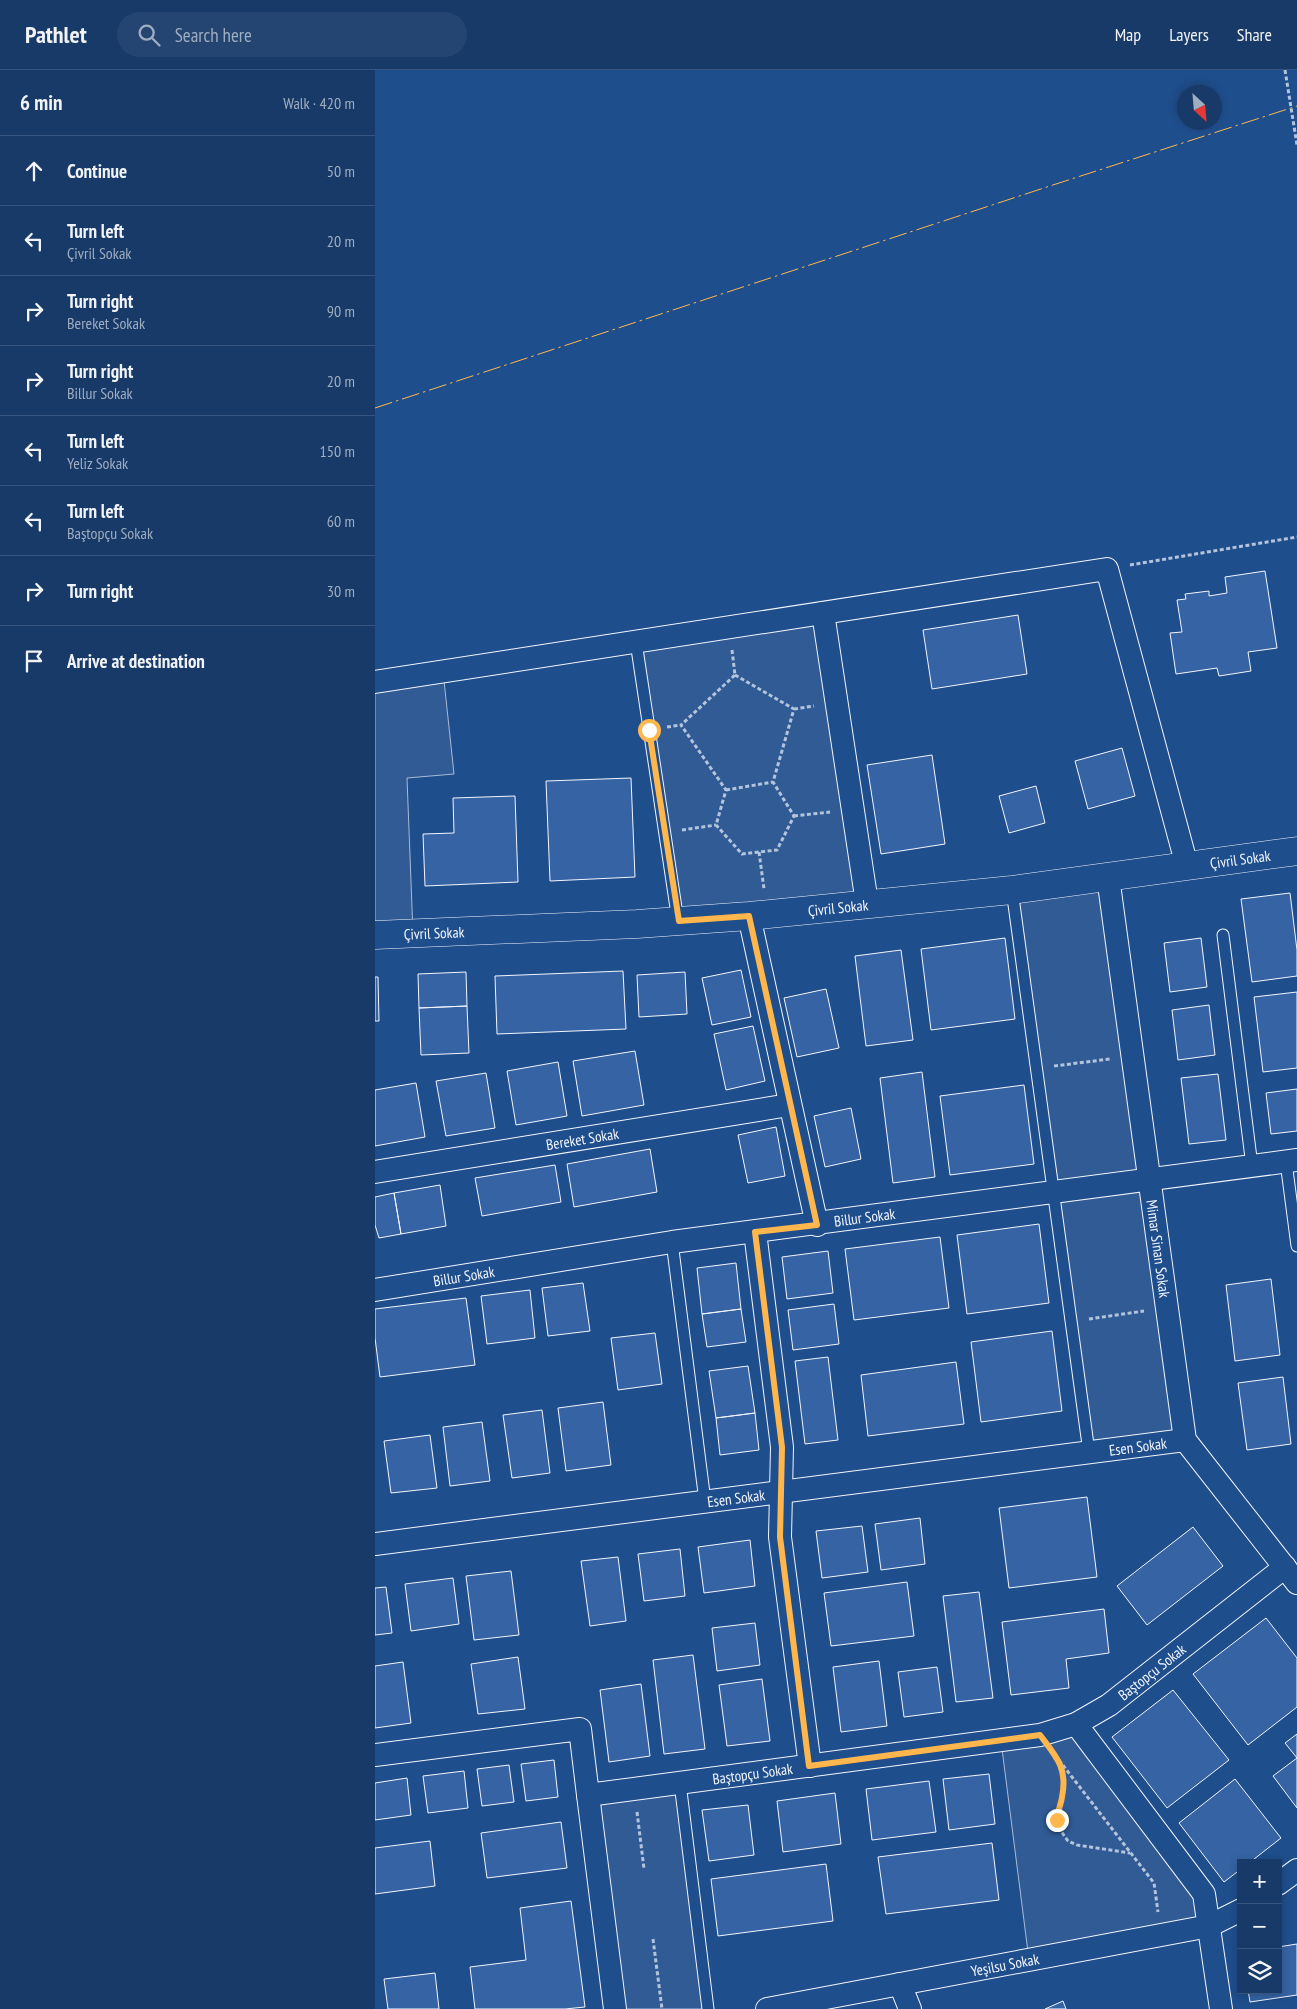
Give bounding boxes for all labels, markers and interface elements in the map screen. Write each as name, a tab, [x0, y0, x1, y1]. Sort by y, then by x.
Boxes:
search box	[117, 12, 467, 57]
text: Pathlet	[25, 19, 87, 50]
icon: search	[135, 21, 163, 49]
text: Search here	[175, 23, 252, 47]
text: Map	[1115, 23, 1141, 46]
text: Layers	[1169, 23, 1209, 46]
text: Share	[1237, 23, 1272, 46]
north arrow	[1177, 85, 1222, 130]
text: 6 min	[20, 89, 62, 116]
text: Walk · 420 m	[283, 93, 355, 113]
icon: ahead	[20, 157, 48, 185]
text: Continue	[67, 159, 127, 183]
text: 50 m	[327, 161, 355, 181]
text: Turn left	[67, 219, 124, 243]
icon: left	[20, 227, 48, 255]
text: 20 m	[327, 231, 355, 251]
text: Çivril Sokak	[67, 243, 132, 263]
text: Turn right	[67, 289, 133, 313]
icon: right	[20, 297, 48, 325]
text: 90 m	[327, 301, 355, 321]
text: Bereket Sokak	[67, 313, 145, 333]
text: Turn right	[67, 359, 133, 383]
icon: right	[20, 367, 48, 395]
text: 20 m	[327, 371, 355, 391]
text: Billur Sokak	[67, 383, 133, 403]
text: Turn left	[67, 429, 124, 453]
icon: left	[20, 437, 48, 465]
text: 150 m	[320, 441, 355, 461]
text: Yeliz Sokak	[67, 453, 128, 473]
text: Turn left	[67, 499, 124, 523]
icon: left	[20, 507, 48, 535]
text: 60 m	[327, 511, 355, 531]
text: Baştopçu Sokak	[67, 523, 153, 543]
icon: right	[20, 577, 48, 605]
text: Turn right	[67, 579, 133, 603]
text: 30 m	[327, 581, 355, 601]
icon: arrive	[20, 647, 48, 675]
text: Arrive at destination	[67, 649, 205, 673]
route start	[638, 719, 661, 742]
street label: Çivril Sokak	[1209, 845, 1272, 872]
street label: Çivril Sokak	[807, 895, 869, 920]
street label: Çivril Sokak	[403, 922, 465, 943]
street label: Bereket Sokak	[545, 1123, 620, 1154]
street label: Mimar Sinan Sokak	[1143, 1198, 1175, 1299]
street label: Billur Sokak	[833, 1203, 897, 1230]
street label: Billur Sokak	[432, 1261, 496, 1290]
street label: Esen Sokak	[1108, 1433, 1168, 1459]
street label: Esen Sokak	[706, 1485, 766, 1511]
street label: Baştopçu Sokak	[1114, 1639, 1189, 1704]
street label: Baştopçu Sokak	[711, 1758, 794, 1788]
route end	[1046, 1809, 1069, 1832]
map controls	[1237, 1859, 1282, 1994]
button: +	[1237, 1859, 1282, 1904]
button: −	[1237, 1904, 1282, 1949]
street label: Yeşilsu Sokak	[969, 1949, 1041, 1980]
button: layers	[1237, 1949, 1282, 1994]

